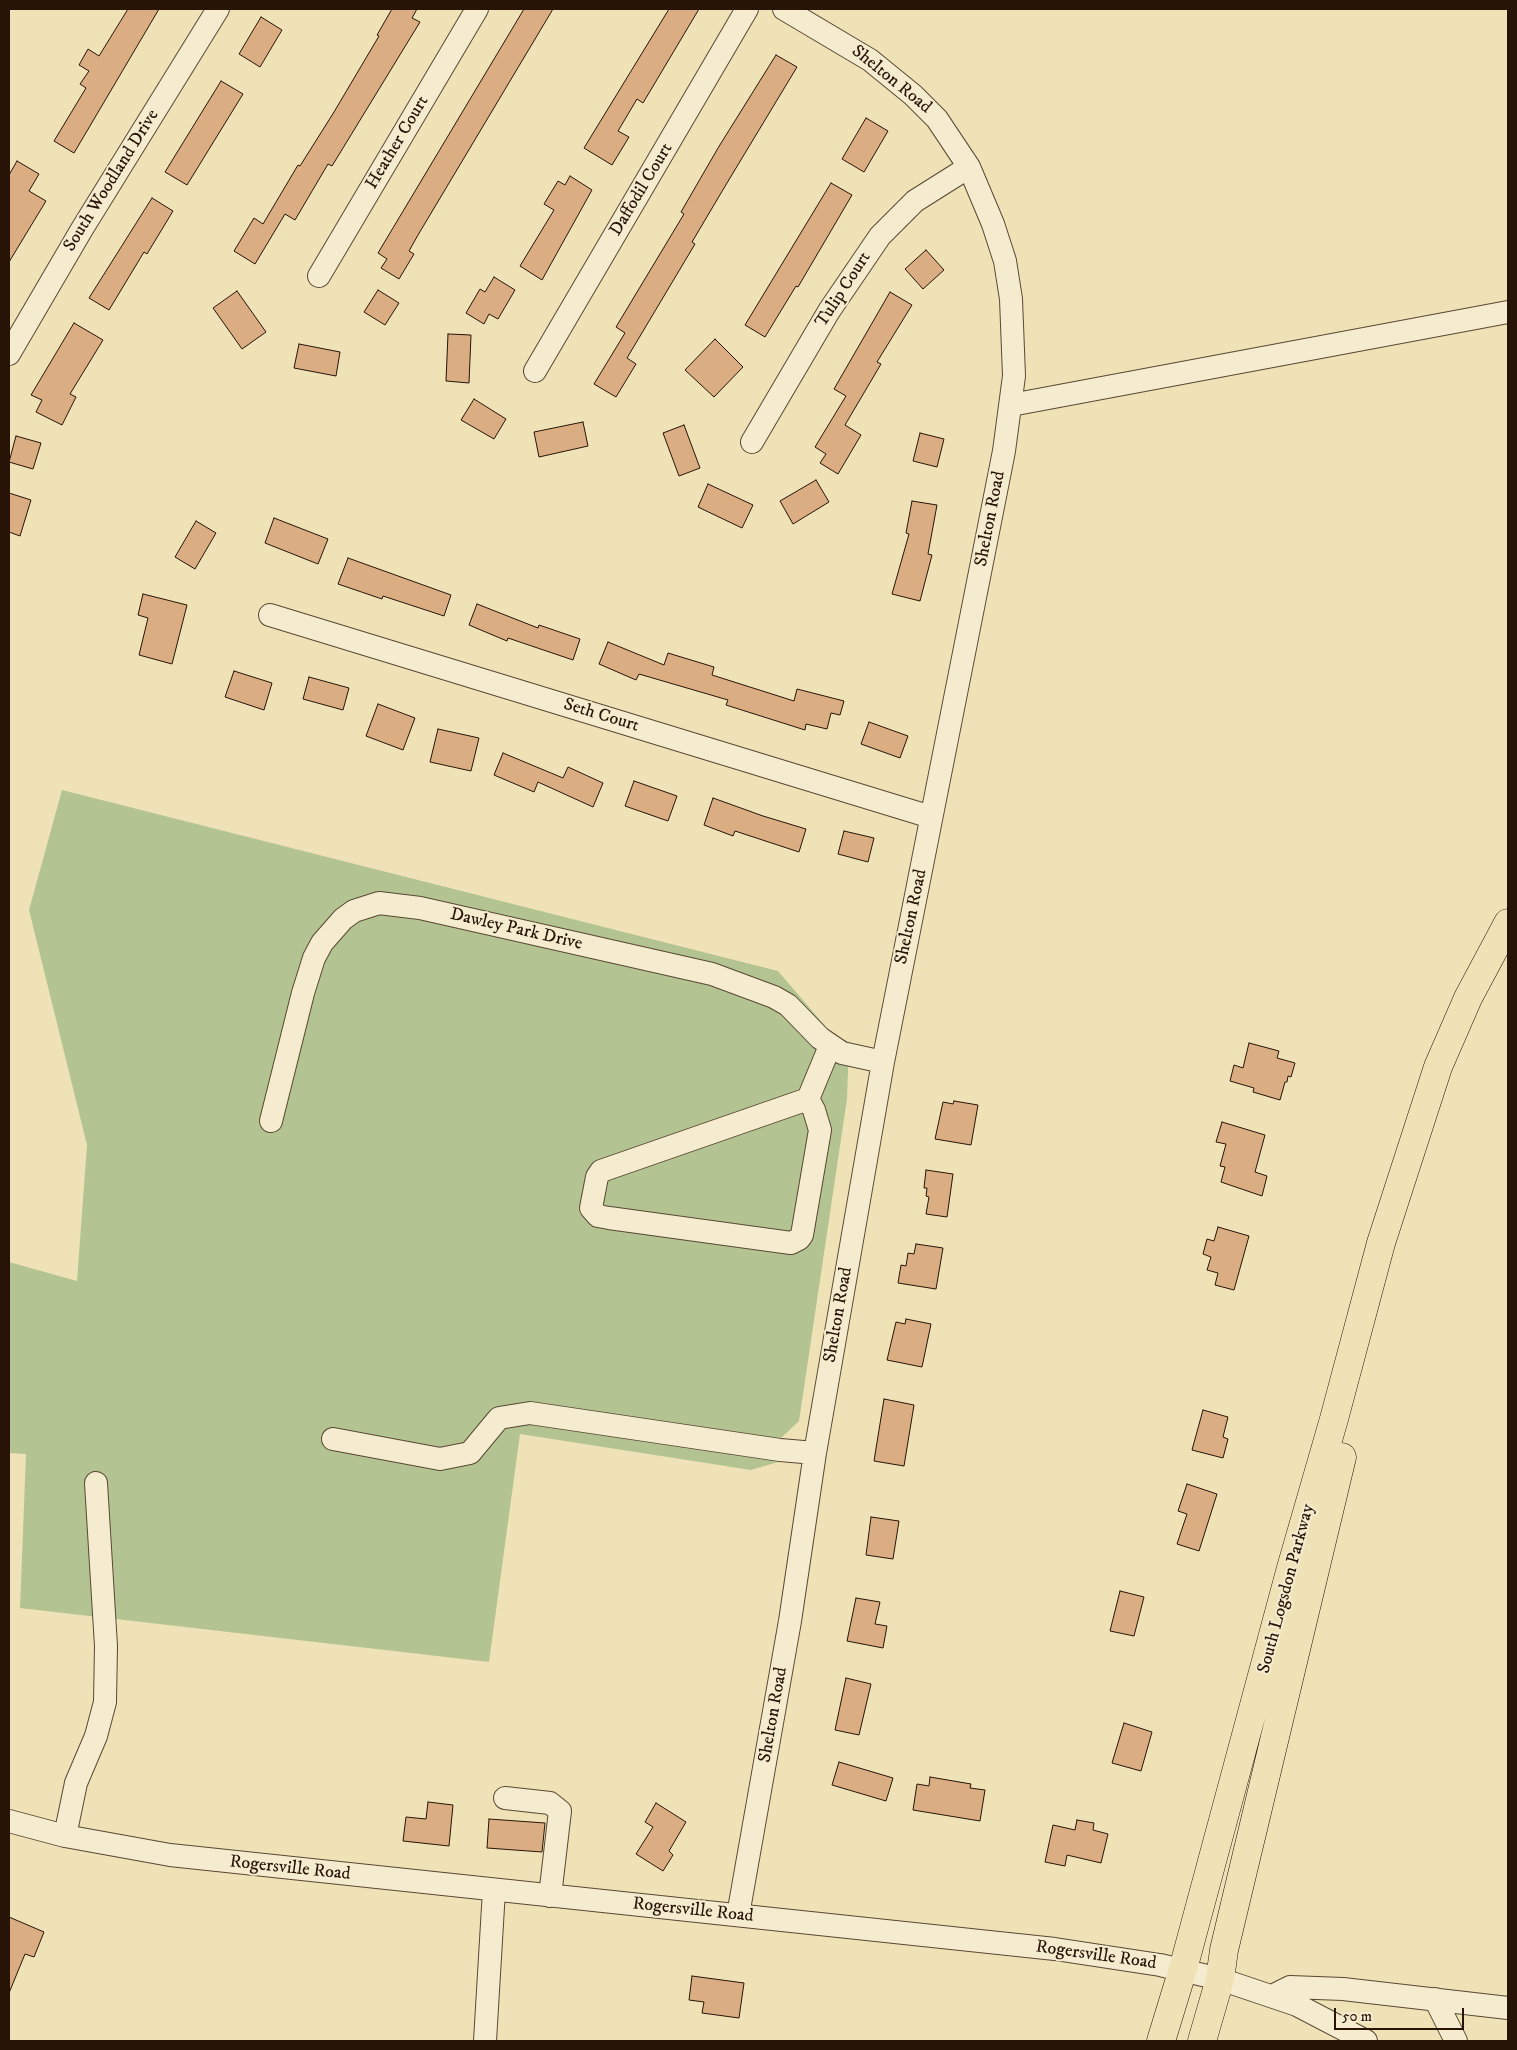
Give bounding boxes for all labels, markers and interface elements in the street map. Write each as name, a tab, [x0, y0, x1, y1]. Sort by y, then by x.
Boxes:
street label: Shelton Road	[847, 41, 935, 119]
street label: Heather Court	[362, 92, 434, 194]
street label: South Woodland Drive	[60, 106, 164, 256]
street label: Daffodil Court	[606, 140, 678, 240]
street label: Tulip Court	[812, 248, 876, 332]
street label: Shelton Road	[971, 469, 1011, 569]
street label: Seth Court	[561, 694, 641, 738]
street label: Shelton Road	[891, 867, 933, 967]
street label: Dawley Park Drive	[448, 904, 584, 956]
street label: Shelton Road	[820, 1266, 858, 1364]
street label: South Logsdon Parkway	[1254, 1502, 1320, 1676]
street label: Shelton Road	[755, 1666, 793, 1764]
street label: Rogersville Road	[228, 1852, 352, 1886]
street label: Rogersville Road	[631, 1894, 755, 1928]
street label: Rogersville Road	[1034, 1937, 1158, 1975]
scale bar	[1337, 1998, 1467, 2030]
text: 50 m	[1342, 2007, 1372, 2026]

